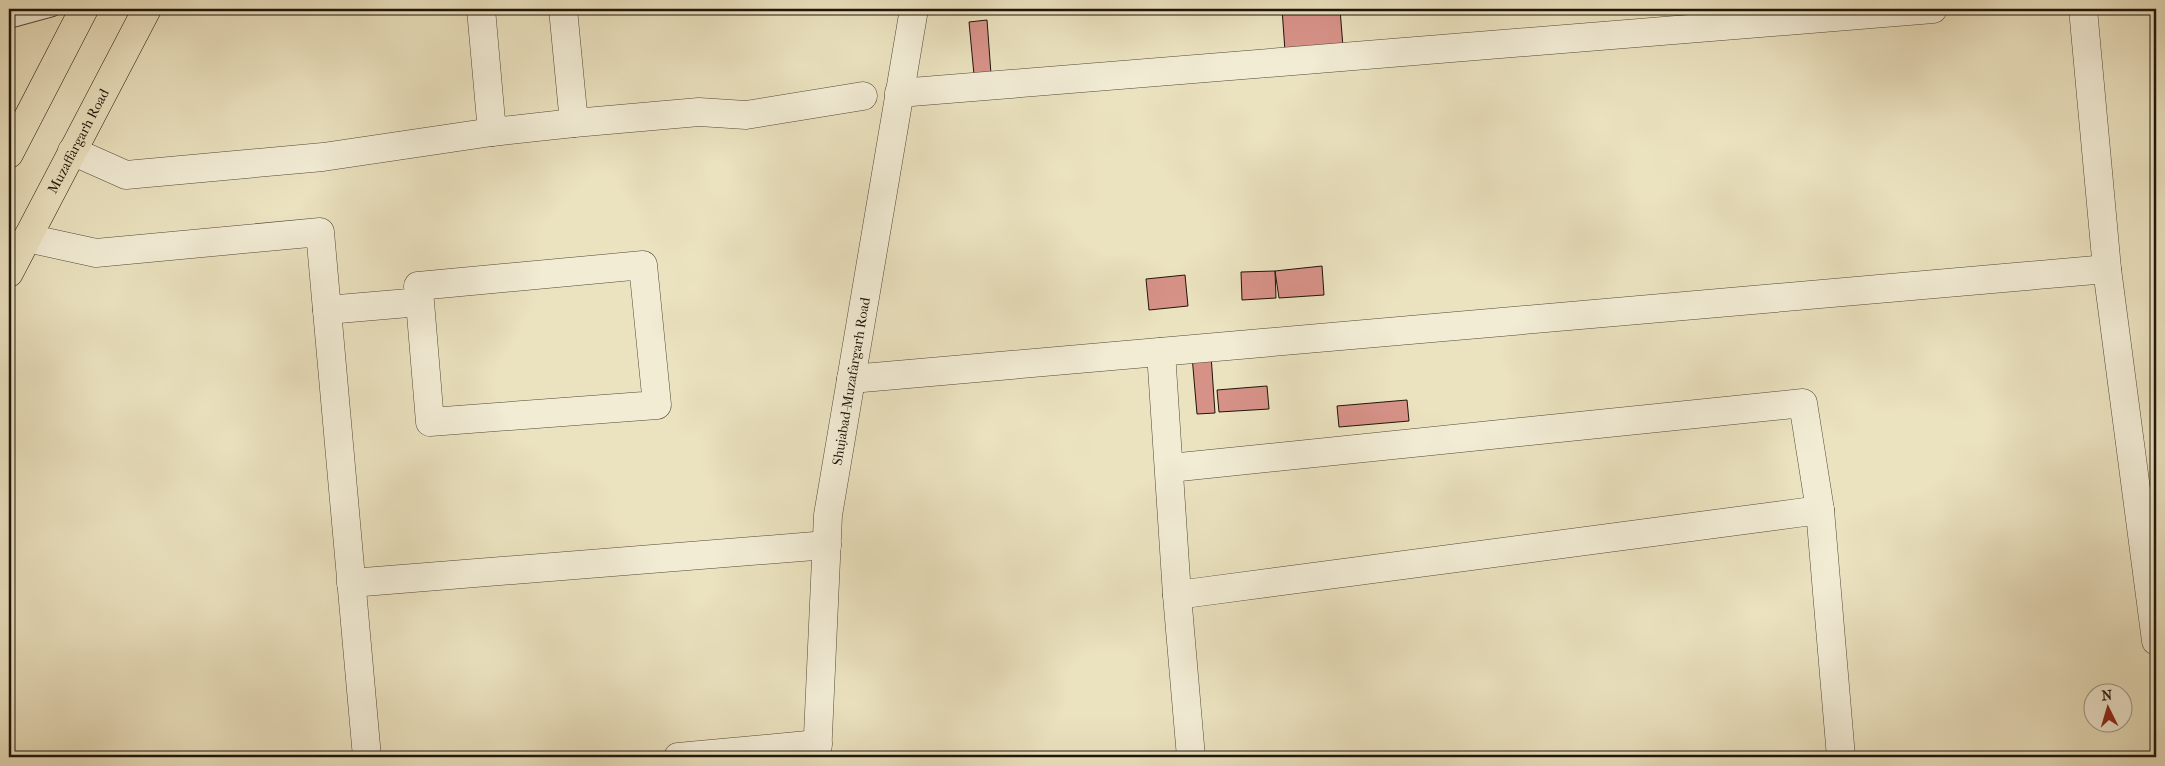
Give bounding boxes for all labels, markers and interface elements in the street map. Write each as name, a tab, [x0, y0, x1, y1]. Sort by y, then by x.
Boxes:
street label: Muzaffargarh Road	[44, 85, 113, 196]
street label: Shujabad-Muzafargarh Road	[828, 295, 873, 466]
north arrow	[2082, 684, 2132, 734]
text: N	[2101, 687, 2113, 704]

